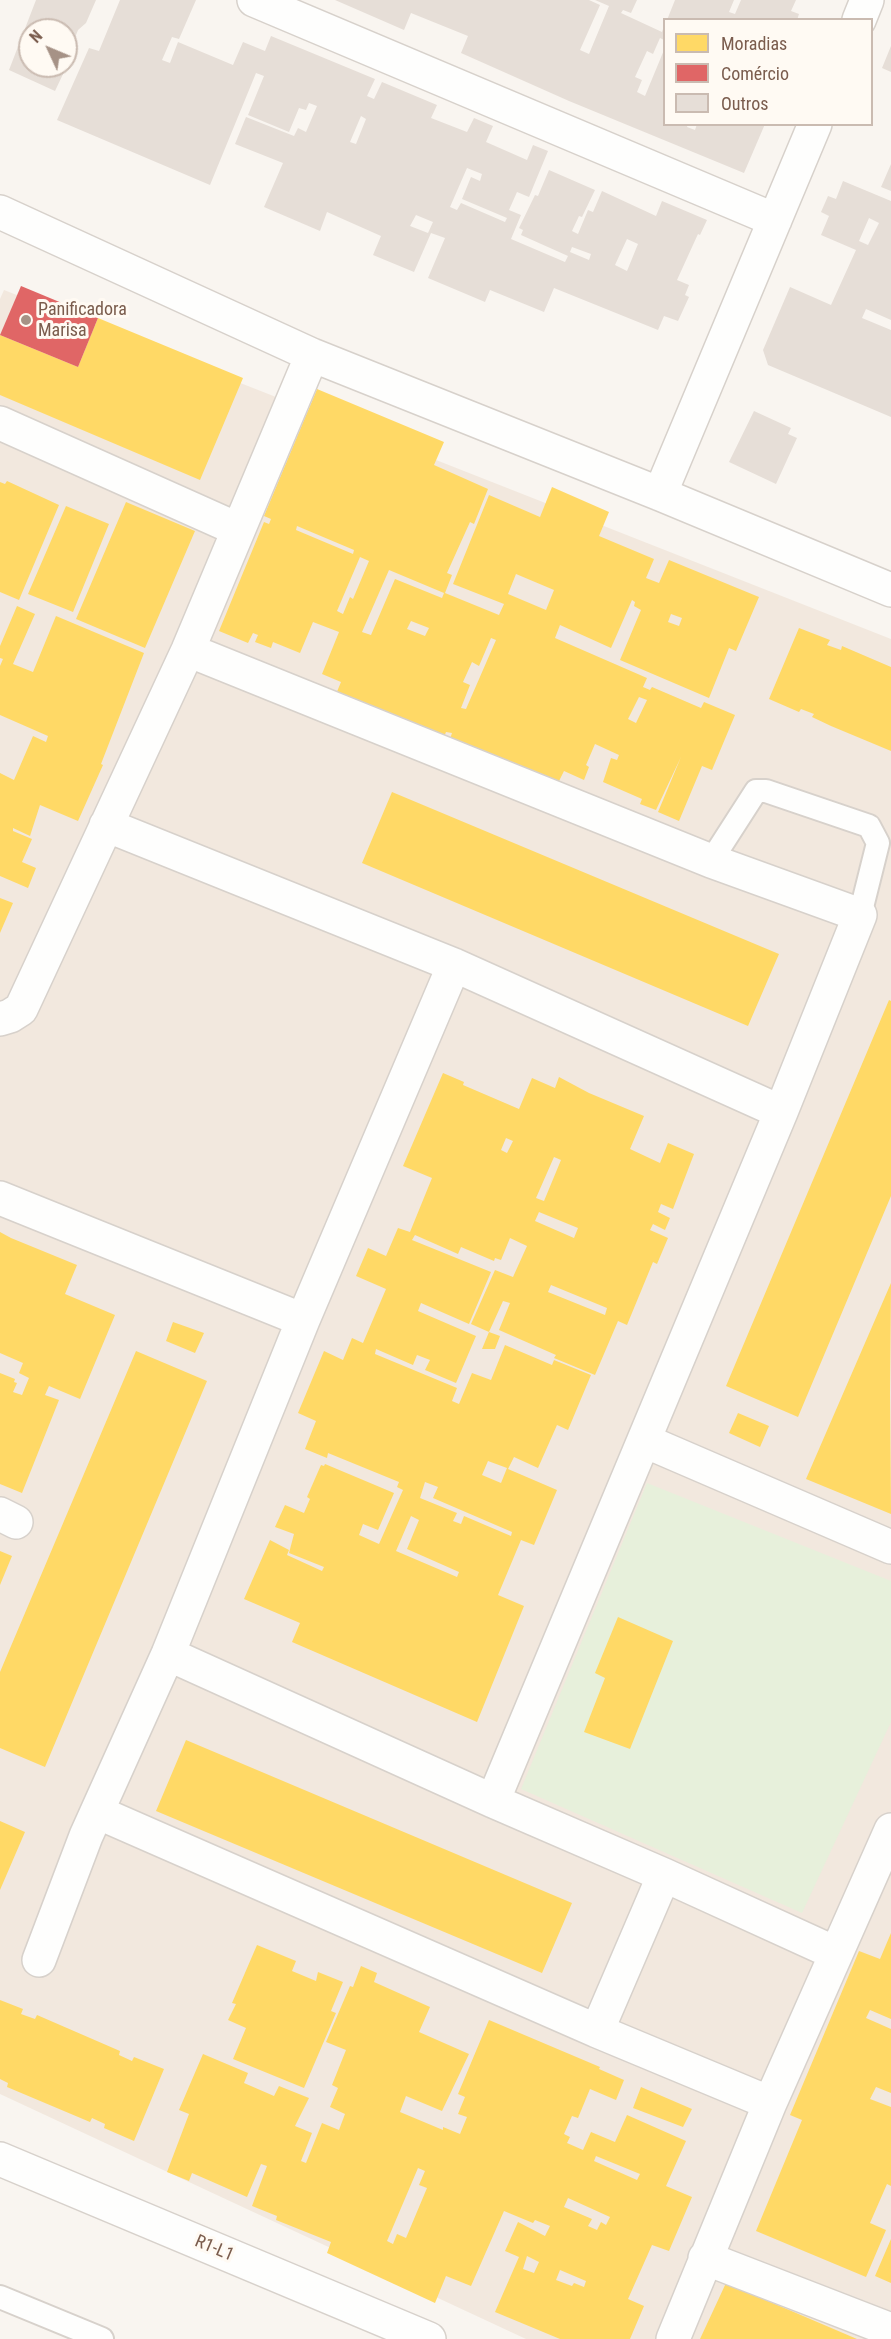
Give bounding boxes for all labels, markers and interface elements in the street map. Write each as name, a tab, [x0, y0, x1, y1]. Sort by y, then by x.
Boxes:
north arrow	[18, 18, 78, 78]
legend	[663, 18, 873, 126]
text: N	[26, 26, 46, 47]
text: Moradias	[721, 33, 787, 54]
text: Comércio	[721, 63, 789, 84]
text: Outros	[721, 93, 768, 114]
place label: Panificadora Marisa	[38, 299, 127, 342]
marker: Panificadora Marisa	[19, 313, 33, 327]
street label: R1-L1	[191, 2231, 237, 2267]

